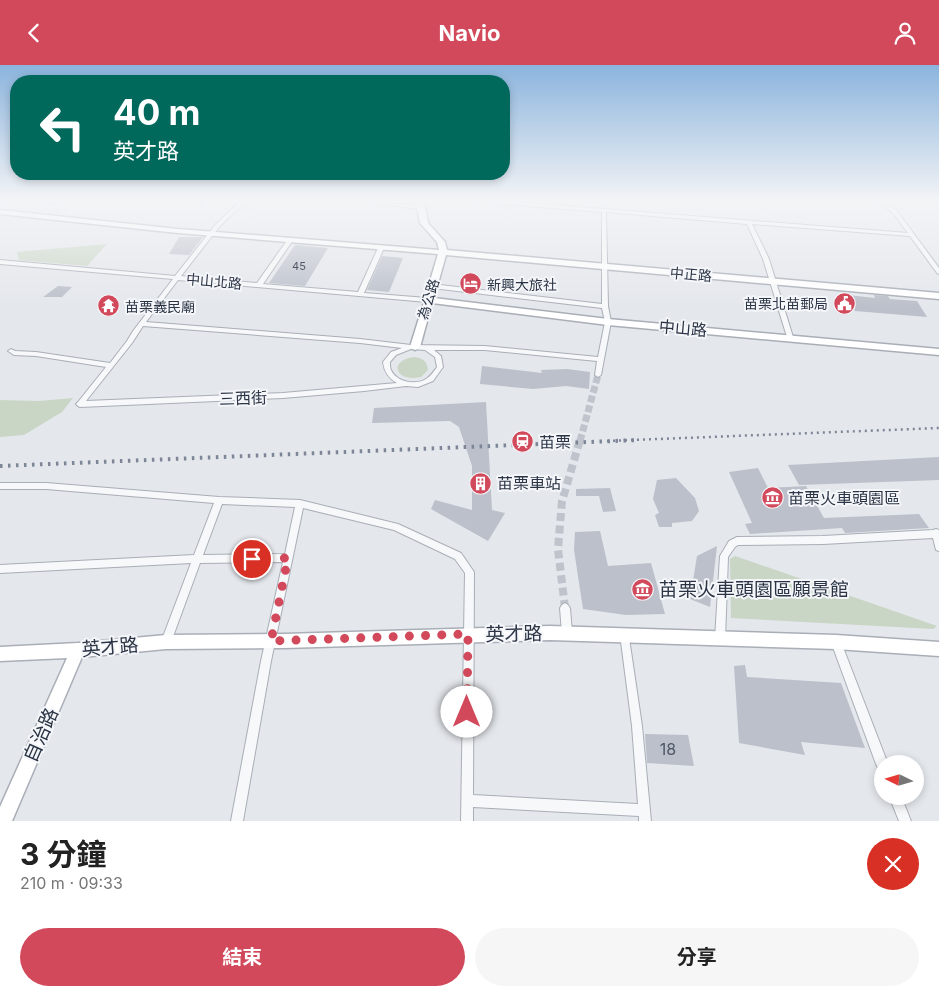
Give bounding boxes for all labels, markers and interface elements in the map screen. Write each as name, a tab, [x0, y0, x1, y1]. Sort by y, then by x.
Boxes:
icon: back	[20, 19, 48, 47]
icon: person	[891, 19, 919, 47]
text: Navio	[439, 20, 500, 46]
text: 40 m	[113, 91, 201, 133]
icon: left	[30, 95, 95, 160]
text: 英才路	[113, 138, 179, 164]
house number: 45	[292, 259, 306, 273]
street label: 中正路	[669, 264, 713, 284]
street label: 中山北路	[185, 270, 243, 292]
hotel icon: 新興大旅社	[459, 272, 483, 296]
street label: 為公路	[414, 276, 442, 322]
place label: 新興大旅社	[487, 276, 557, 293]
public building icon: 苗栗北苗郵局	[832, 291, 856, 315]
temple icon: 苗栗義民廟	[97, 294, 121, 318]
place label: 苗栗北苗郵局	[744, 295, 828, 312]
place label: 苗栗義民廟	[125, 298, 195, 315]
street label: 中山路	[658, 316, 708, 340]
street label: 三西街	[219, 387, 267, 409]
station icon: 苗栗	[511, 430, 535, 454]
place label: 苗栗	[539, 432, 571, 452]
building icon: 苗栗車站	[469, 471, 493, 495]
place label: 苗栗車站	[497, 473, 561, 493]
museum icon: 苗栗火車頭園區	[760, 486, 784, 510]
place label: 苗栗火車頭園區	[788, 488, 900, 508]
pin	[231, 538, 273, 580]
icon: arrive	[238, 545, 266, 573]
museum icon: 苗栗火車頭園區願景館	[631, 577, 655, 601]
place label: 苗栗火車頭園區願景館	[659, 578, 849, 601]
street label: 英才路	[485, 622, 543, 646]
street label: 英才路	[81, 633, 139, 661]
position arrow	[440, 685, 492, 737]
street label: 自治路	[19, 704, 63, 766]
house number: 18	[660, 739, 676, 759]
north arrow	[874, 755, 924, 805]
map controls	[874, 755, 924, 805]
text: 3 分鐘	[20, 836, 106, 872]
button: close	[867, 838, 919, 890]
text: 210 m · 09:33	[20, 873, 123, 893]
button: 結束	[20, 928, 465, 986]
button: 分享	[475, 928, 919, 986]

